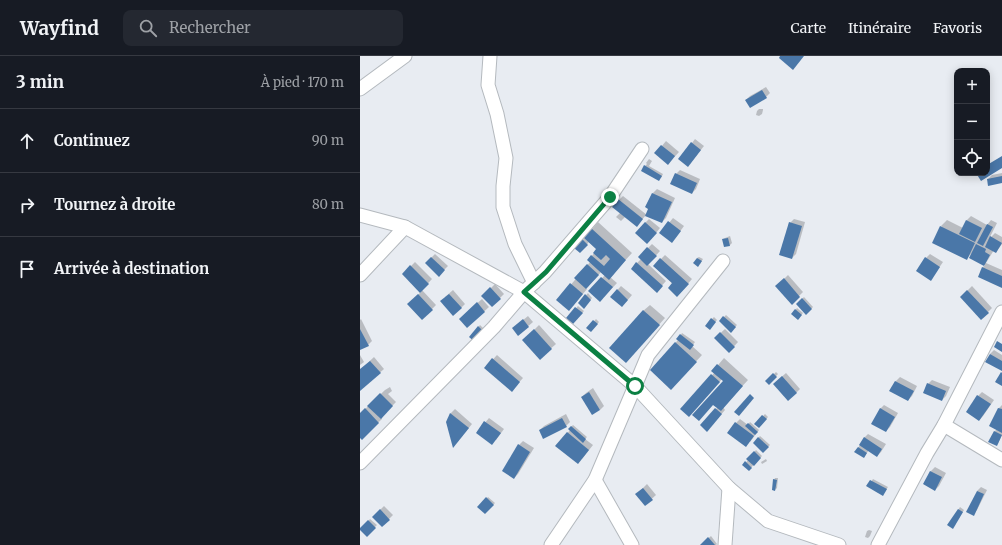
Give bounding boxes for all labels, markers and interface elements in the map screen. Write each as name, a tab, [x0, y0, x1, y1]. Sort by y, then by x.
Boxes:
search box	[123, 10, 403, 46]
text: Wayfind	[20, 16, 99, 40]
icon: search	[137, 17, 159, 39]
text: Rechercher	[169, 18, 251, 37]
text: Carte	[791, 19, 826, 37]
text: Itinéraire	[848, 19, 911, 37]
text: Favoris	[933, 19, 982, 37]
map controls	[954, 68, 990, 176]
button: +	[954, 68, 990, 104]
text: 3 min	[16, 71, 64, 93]
text: À pied · 170 m	[261, 74, 344, 91]
button: −	[954, 104, 990, 140]
icon: ahead	[16, 130, 38, 152]
text: Continuez	[54, 131, 130, 150]
text: 90 m	[312, 132, 344, 149]
button: locate	[954, 140, 990, 176]
route end	[601, 188, 619, 206]
icon: right	[16, 194, 38, 216]
text: Tournez à droite	[54, 195, 175, 214]
text: 80 m	[312, 196, 344, 213]
icon: arrive	[16, 258, 38, 280]
text: Arrivée à destination	[54, 259, 209, 278]
route start	[626, 377, 644, 395]

